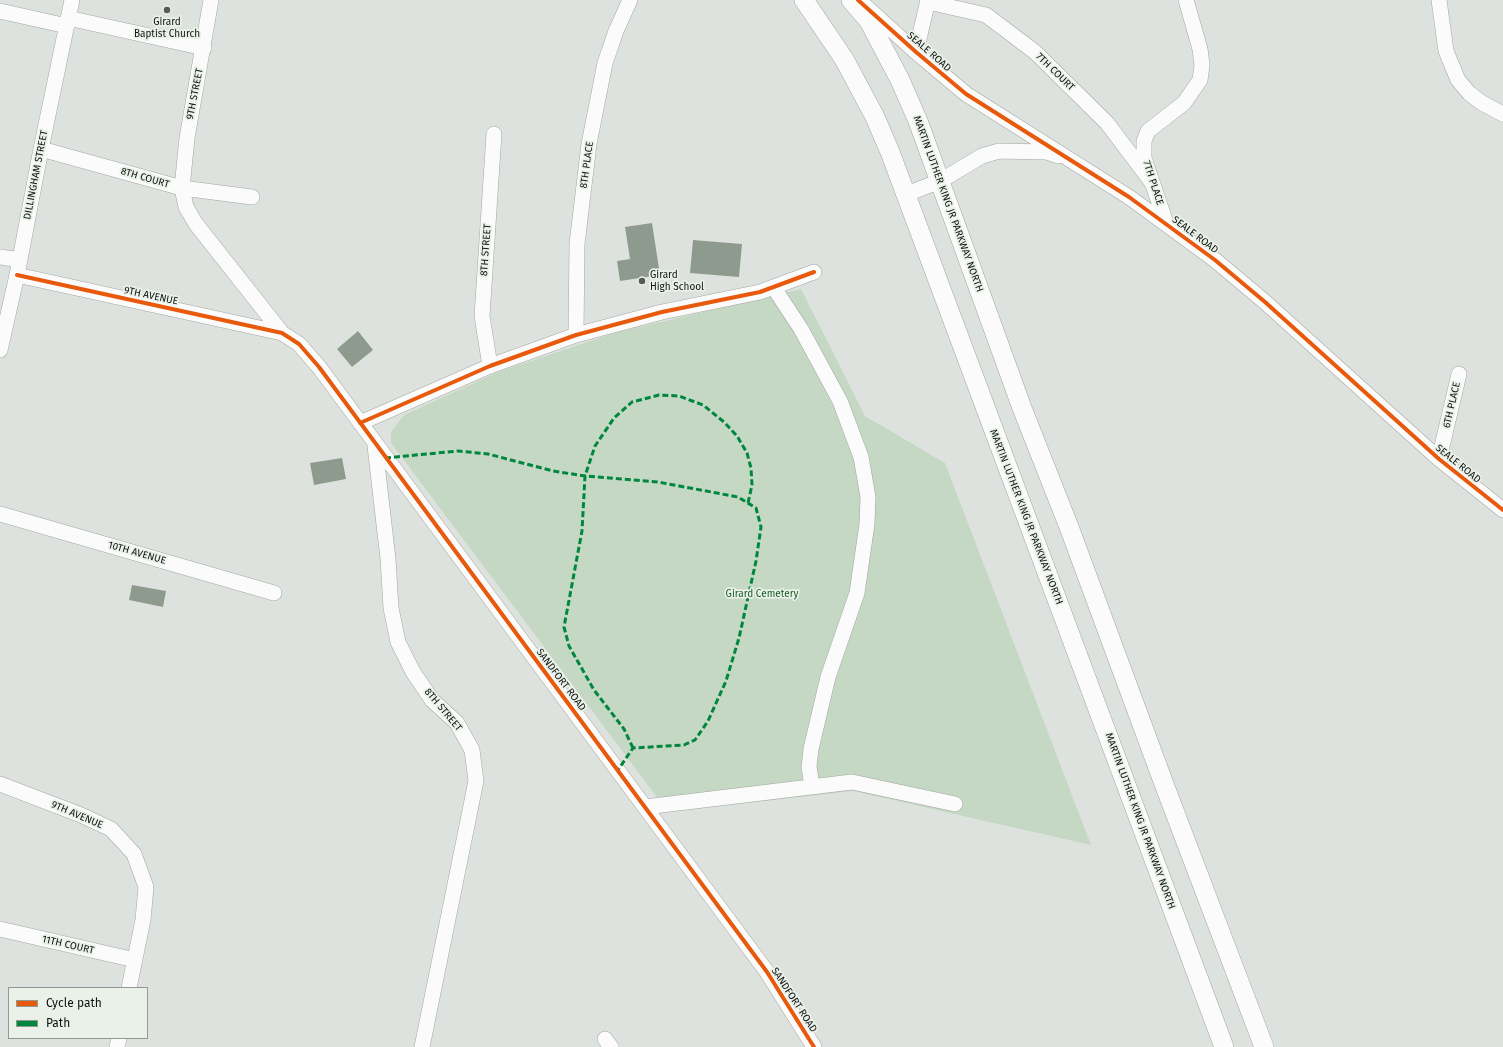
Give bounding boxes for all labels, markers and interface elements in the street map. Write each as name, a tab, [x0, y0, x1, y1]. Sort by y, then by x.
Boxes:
marker: Girard Baptist Church	[162, 5, 172, 15]
place label: Girard Baptist Church	[134, 16, 200, 40]
street label: SEALE ROAD	[905, 30, 953, 74]
street label: 7TH COURT	[1033, 51, 1077, 93]
street label: 9TH STREET	[184, 67, 206, 121]
street label: MARTIN LUTHER KING JR PARKWAY NORTH	[910, 114, 986, 294]
street label: DILLINGHAM STREET	[21, 129, 51, 221]
street label: 8TH PLACE	[578, 141, 596, 189]
street label: 7TH PLACE	[1140, 159, 1166, 207]
street label: 8TH COURT	[119, 165, 171, 191]
street label: SEALE ROAD	[1170, 214, 1220, 256]
street label: 8TH STREET	[478, 224, 494, 276]
place label: Girard High School	[650, 269, 704, 292]
marker: Girard High School	[637, 276, 647, 286]
street label: 9TH AVENUE	[123, 284, 179, 308]
street label: 6TH PLACE	[1441, 381, 1463, 429]
street label: MARTIN LUTHER KING JR PARKWAY NORTH	[987, 428, 1065, 606]
street label: SEALE ROAD	[1433, 442, 1483, 486]
street label: 10TH AVENUE	[107, 539, 167, 567]
park label: Girard Cemetery	[726, 588, 798, 600]
street label: SANDFORT ROAD	[534, 647, 588, 713]
street label: 8TH STREET	[422, 686, 464, 734]
street label: MARTIN LUTHER KING JR PARKWAY NORTH	[1102, 731, 1178, 911]
street label: 9TH AVENUE	[49, 799, 105, 831]
street label: 11TH COURT	[41, 933, 95, 957]
street label: SANDFORT ROAD	[769, 965, 819, 1035]
legend	[8, 987, 148, 1039]
text: Cycle path	[46, 996, 102, 1010]
text: Path	[46, 1016, 70, 1030]

